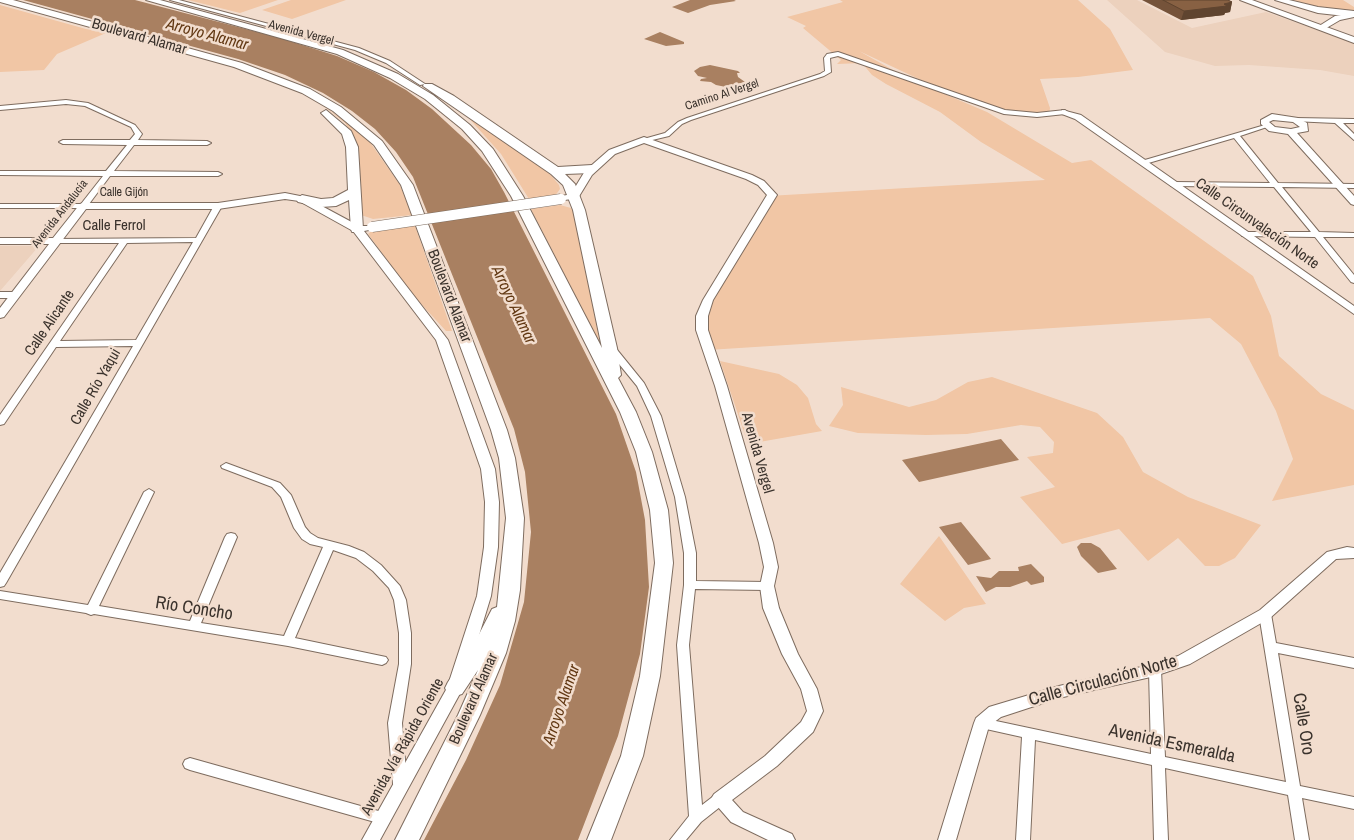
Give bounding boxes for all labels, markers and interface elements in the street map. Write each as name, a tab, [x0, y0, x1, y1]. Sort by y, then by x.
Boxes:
street label: Boulevard Alamar	[90, 15, 188, 59]
water label: Arroyo Alamar	[164, 15, 250, 55]
street label: Avenida Vergel	[267, 17, 335, 49]
street label: Camino Al Vergel	[683, 76, 761, 114]
street label: Calle Circunvalación Norte	[1192, 174, 1322, 274]
street label: Avenida Andalucía	[29, 177, 91, 251]
street label: Calle Gijón	[100, 186, 148, 200]
street label: Calle Ferrol	[83, 217, 145, 235]
street label: Boulevard Alamar	[423, 247, 475, 345]
water label: Arroyo Alamar	[487, 263, 539, 347]
street label: Calle Alicante	[21, 287, 79, 359]
street label: Calle Río Yaqui	[67, 346, 125, 428]
street label: Avenida Vergel	[737, 411, 777, 495]
street label: Río Concho	[154, 592, 234, 626]
street label: Boulevard Alamar	[446, 651, 502, 747]
street label: Calle Circulación Norte	[1027, 651, 1179, 711]
water label: Arroyo Alamar	[539, 662, 585, 748]
street label: Avenida Vía Rápida Oriente	[358, 675, 448, 819]
street label: Calle Oro	[1287, 692, 1319, 756]
street label: Avenida Esmeralda	[1107, 720, 1237, 768]

